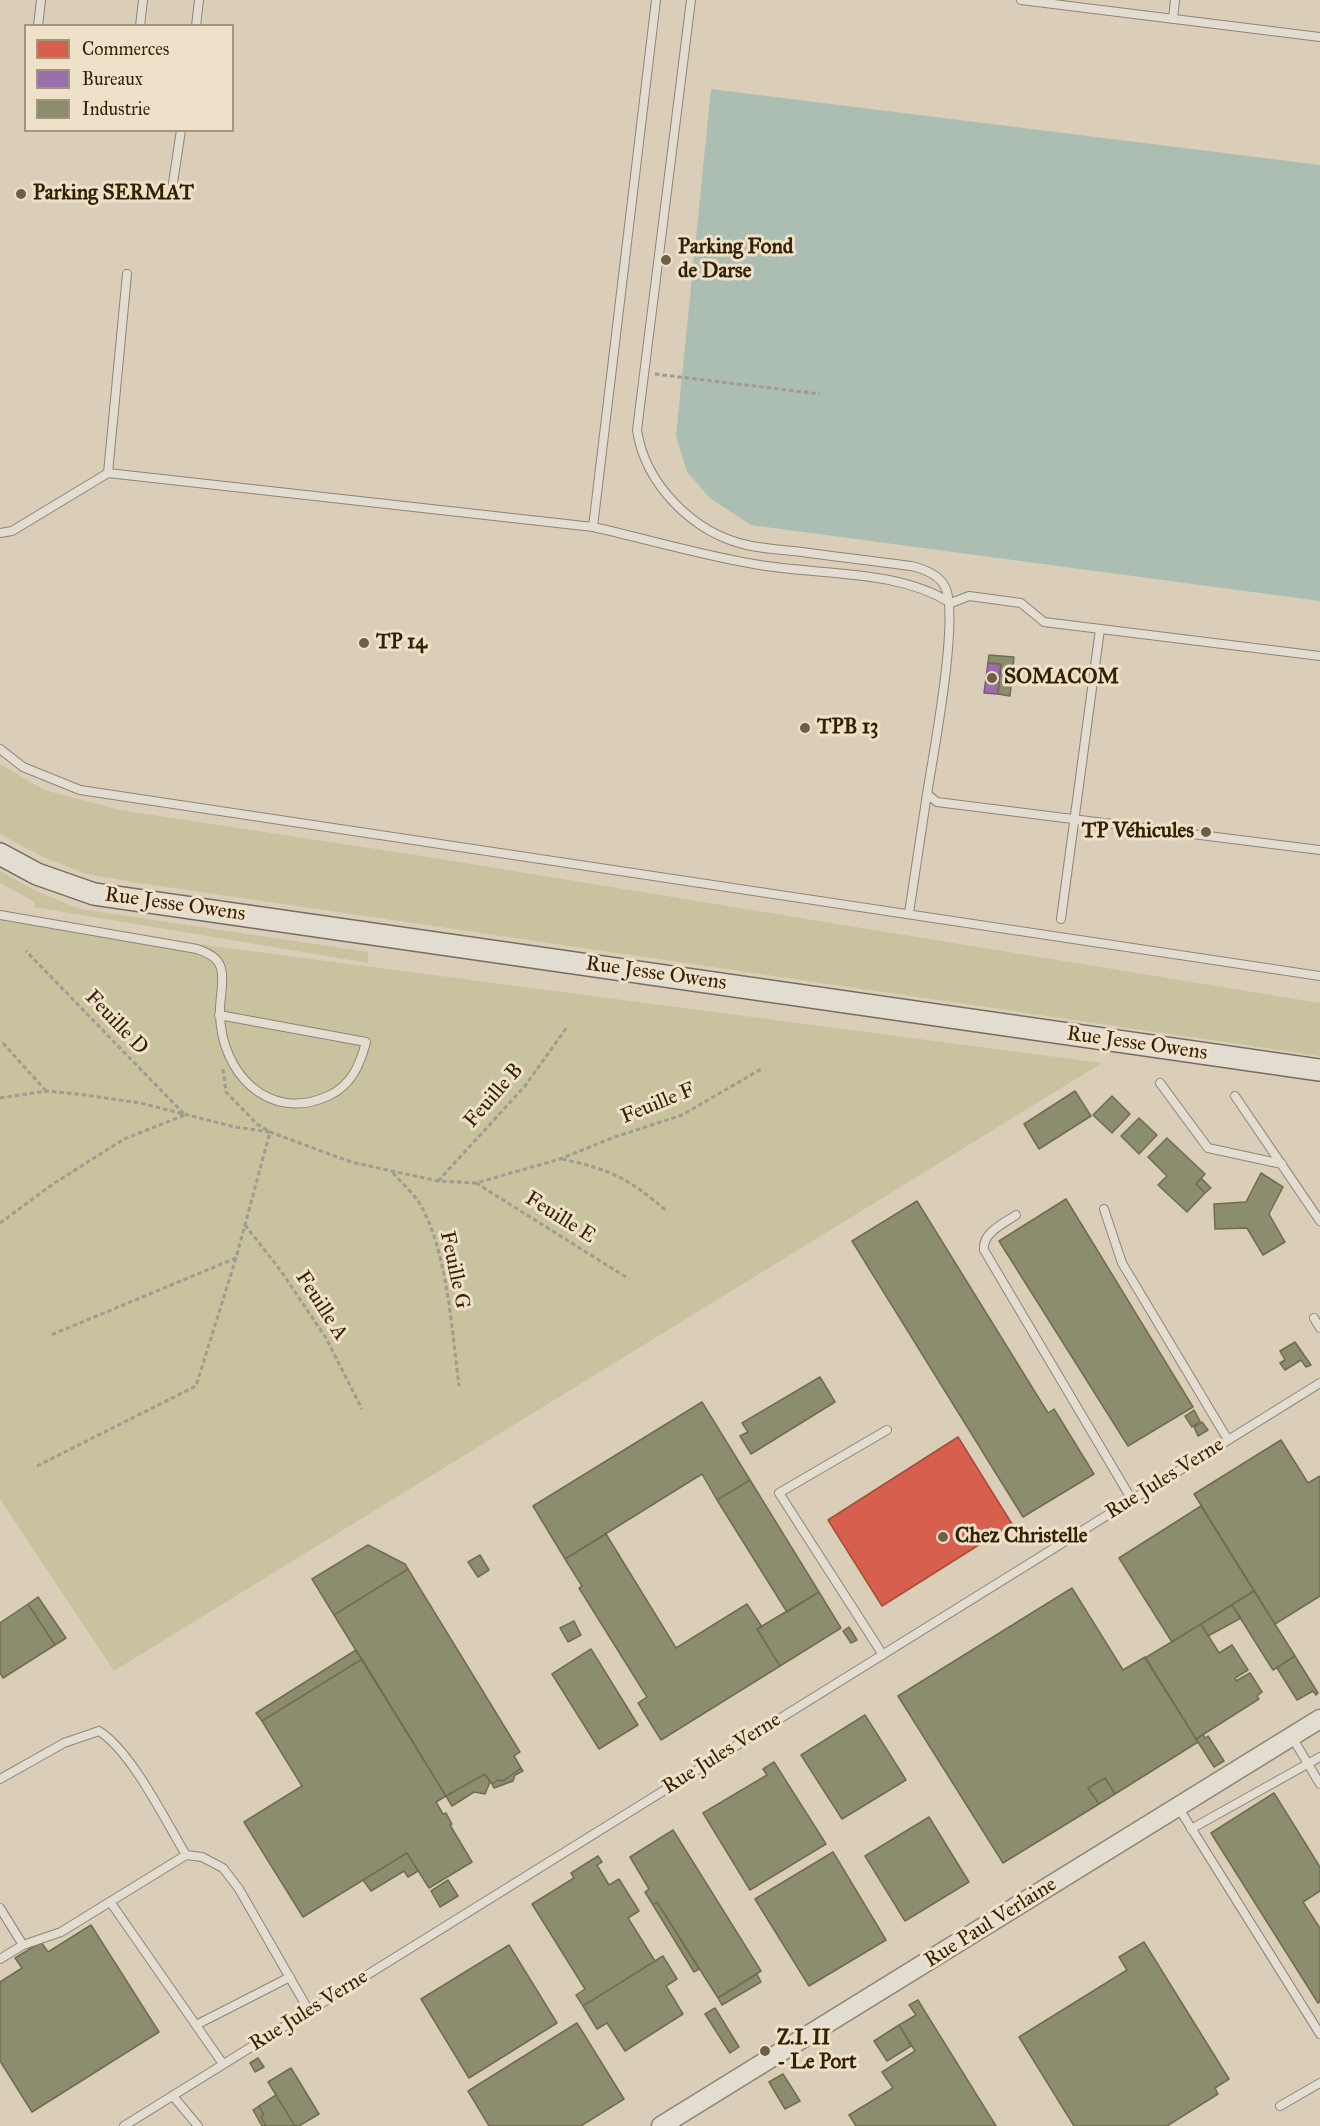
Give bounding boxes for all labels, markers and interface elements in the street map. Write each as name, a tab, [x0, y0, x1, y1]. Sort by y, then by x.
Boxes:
legend	[24, 24, 234, 132]
text: Commerces	[82, 38, 169, 60]
text: Bureaux	[82, 68, 143, 90]
text: Industrie	[82, 98, 150, 120]
place label: Parking SERMAT	[33, 181, 194, 207]
marker: Parking SERMAT	[14, 187, 28, 201]
place label: Parking Fond de Darse	[678, 235, 793, 285]
marker: Parking Fond de Darse	[659, 253, 673, 267]
place label: TP 14	[376, 630, 427, 656]
marker: TP 14	[357, 636, 371, 650]
place label: SOMACOM	[1004, 665, 1119, 691]
marker: SOMACOM	[985, 671, 999, 685]
place label: TPB 13	[817, 715, 879, 741]
marker: TPB 13	[798, 721, 812, 735]
place label: TP Véhicules	[1082, 819, 1194, 845]
marker: TP Véhicules	[1199, 825, 1213, 839]
street label: Rue Jesse Owens	[103, 883, 247, 927]
street label: Rue Jesse Owens	[584, 952, 728, 996]
street label: Feuille D	[79, 985, 153, 1061]
street label: Rue Jesse Owens	[1065, 1022, 1209, 1066]
street label: Feuille B	[459, 1059, 529, 1133]
street label: Feuille F	[617, 1078, 699, 1130]
street label: Feuille E	[520, 1187, 600, 1249]
street label: Feuille G	[433, 1229, 475, 1311]
street label: Feuille A	[289, 1267, 353, 1345]
street label: Rue Jules Verne	[1101, 1433, 1229, 1525]
place label: Chez Christelle	[955, 1524, 1087, 1550]
marker: Chez Christelle	[936, 1530, 950, 1544]
street label: Rue Jules Verne	[658, 1708, 786, 1800]
street label: Rue Paul Verlaine	[920, 1872, 1062, 1974]
street label: Rue Jules Verne	[245, 1965, 373, 2057]
place label: Z.I. II - Le Port	[777, 2026, 856, 2076]
marker: Z.I. II - Le Port	[758, 2044, 772, 2058]

